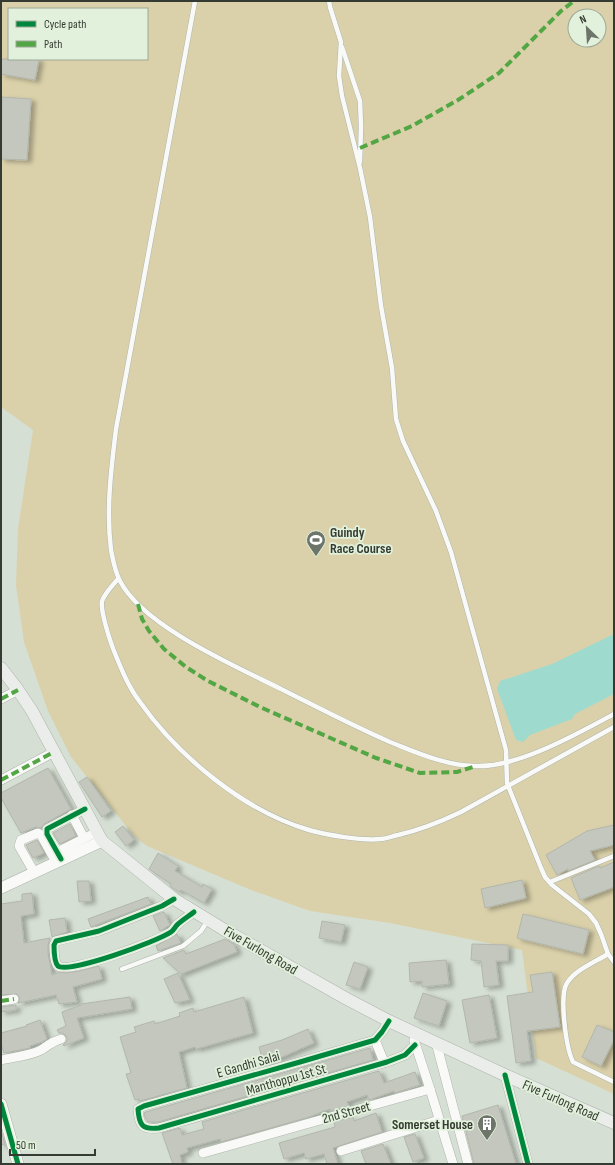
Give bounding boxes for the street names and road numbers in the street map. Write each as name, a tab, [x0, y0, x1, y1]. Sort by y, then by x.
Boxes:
street label: Five Furlong Road	[221, 923, 301, 978]
street label: E Gandhi Salai	[215, 1047, 282, 1082]
street label: Manthoppu 1st St	[244, 1060, 328, 1099]
street label: Five Furlong Road	[520, 1076, 602, 1125]
street label: 2nd Street	[320, 1098, 372, 1127]

